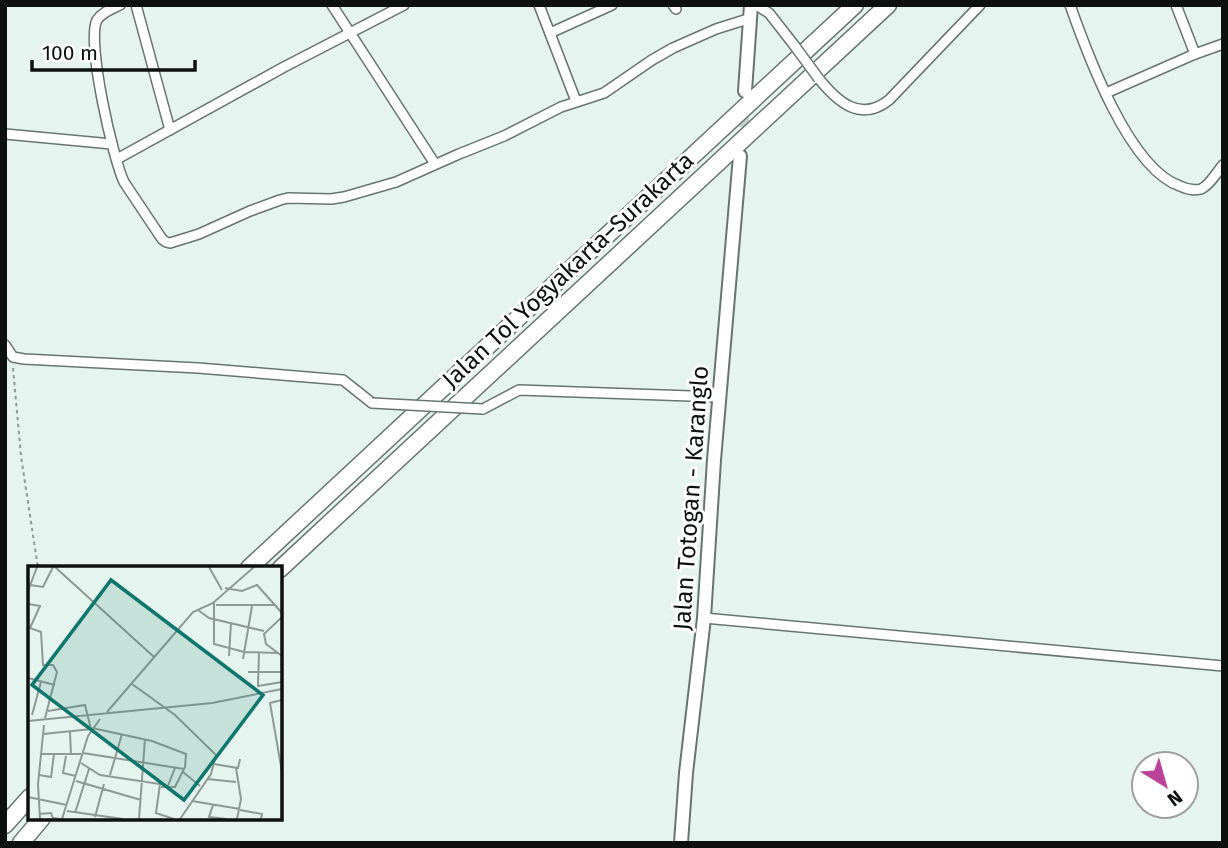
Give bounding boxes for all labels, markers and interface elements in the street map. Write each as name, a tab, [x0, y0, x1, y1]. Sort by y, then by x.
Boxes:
scale bar	[32, 28, 194, 72]
text: 100 m	[42, 40, 98, 66]
street label: Jalan Tol Yogyakarta–Surakarta	[437, 146, 699, 394]
street label: Jalan Totogan - Karanglo	[668, 365, 714, 631]
inset map	[28, 566, 282, 820]
north arrow	[1130, 750, 1200, 820]
text: N	[1163, 785, 1187, 811]

